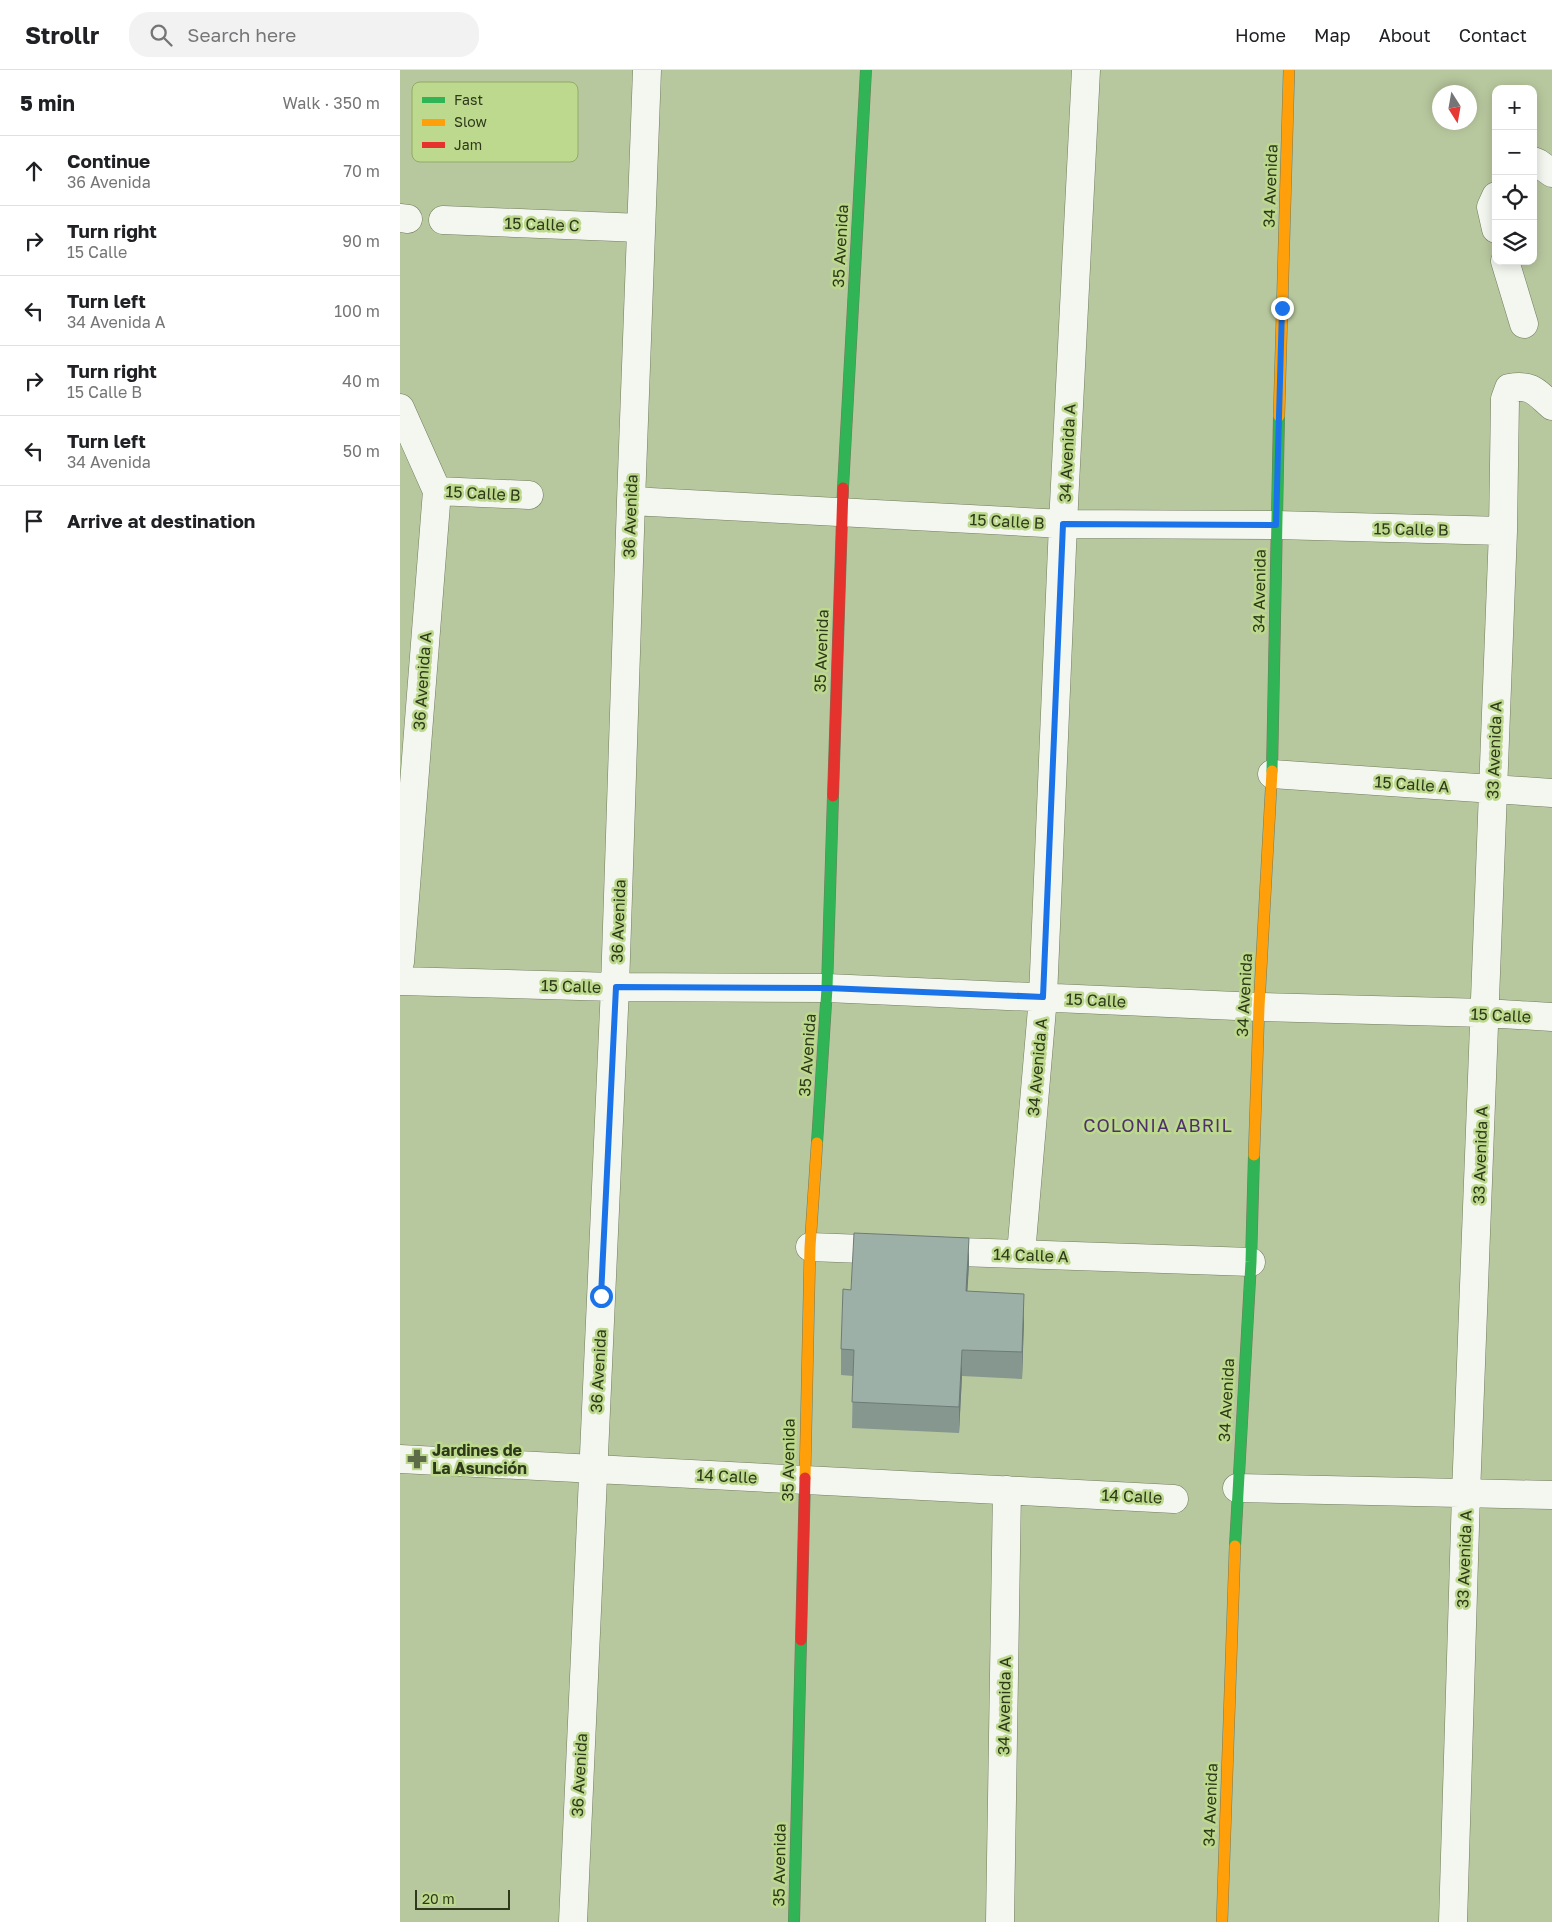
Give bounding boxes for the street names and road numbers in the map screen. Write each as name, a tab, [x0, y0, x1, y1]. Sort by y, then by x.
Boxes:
street label: 34 Avenida	[1259, 144, 1281, 228]
street label: 35 Avenida	[828, 204, 852, 288]
street label: 15 Calle C	[504, 213, 580, 235]
street label: 34 Avenida A	[1054, 403, 1080, 503]
street label: 36 Avenida	[619, 474, 641, 558]
street label: 15 Calle B	[445, 481, 521, 505]
street label: 15 Calle B	[969, 509, 1045, 533]
street label: 15 Calle B	[1373, 518, 1449, 540]
street label: 34 Avenida	[1248, 549, 1270, 633]
street label: 35 Avenida	[810, 609, 832, 693]
street label: 36 Avenida A	[409, 631, 435, 731]
street label: 33 Avenida A	[1482, 700, 1506, 799]
street label: 15 Calle A	[1374, 771, 1450, 797]
street label: 36 Avenida	[607, 879, 629, 963]
street label: 34 Avenida	[1232, 953, 1256, 1037]
street label: 15 Calle	[541, 975, 601, 997]
street label: 15 Calle	[1065, 988, 1127, 1012]
street label: 15 Calle	[1470, 1003, 1532, 1027]
street label: 35 Avenida	[794, 1013, 820, 1097]
street label: 34 Avenida A	[1023, 1017, 1051, 1117]
street label: 33 Avenida A	[1468, 1105, 1492, 1204]
street label: 14 Calle A	[993, 1244, 1069, 1266]
street label: 36 Avenida	[586, 1329, 610, 1413]
street label: 34 Avenida	[1214, 1358, 1238, 1442]
street label: 35 Avenida	[777, 1418, 799, 1502]
street label: 14 Calle	[696, 1464, 758, 1488]
street label: 14 Calle	[1101, 1484, 1163, 1508]
street label: 33 Avenida A	[1452, 1509, 1476, 1608]
street label: 34 Avenida A	[993, 1656, 1015, 1755]
street label: 36 Avenida	[567, 1733, 591, 1817]
street label: 34 Avenida	[1199, 1763, 1221, 1847]
street label: 35 Avenida	[768, 1823, 790, 1907]

